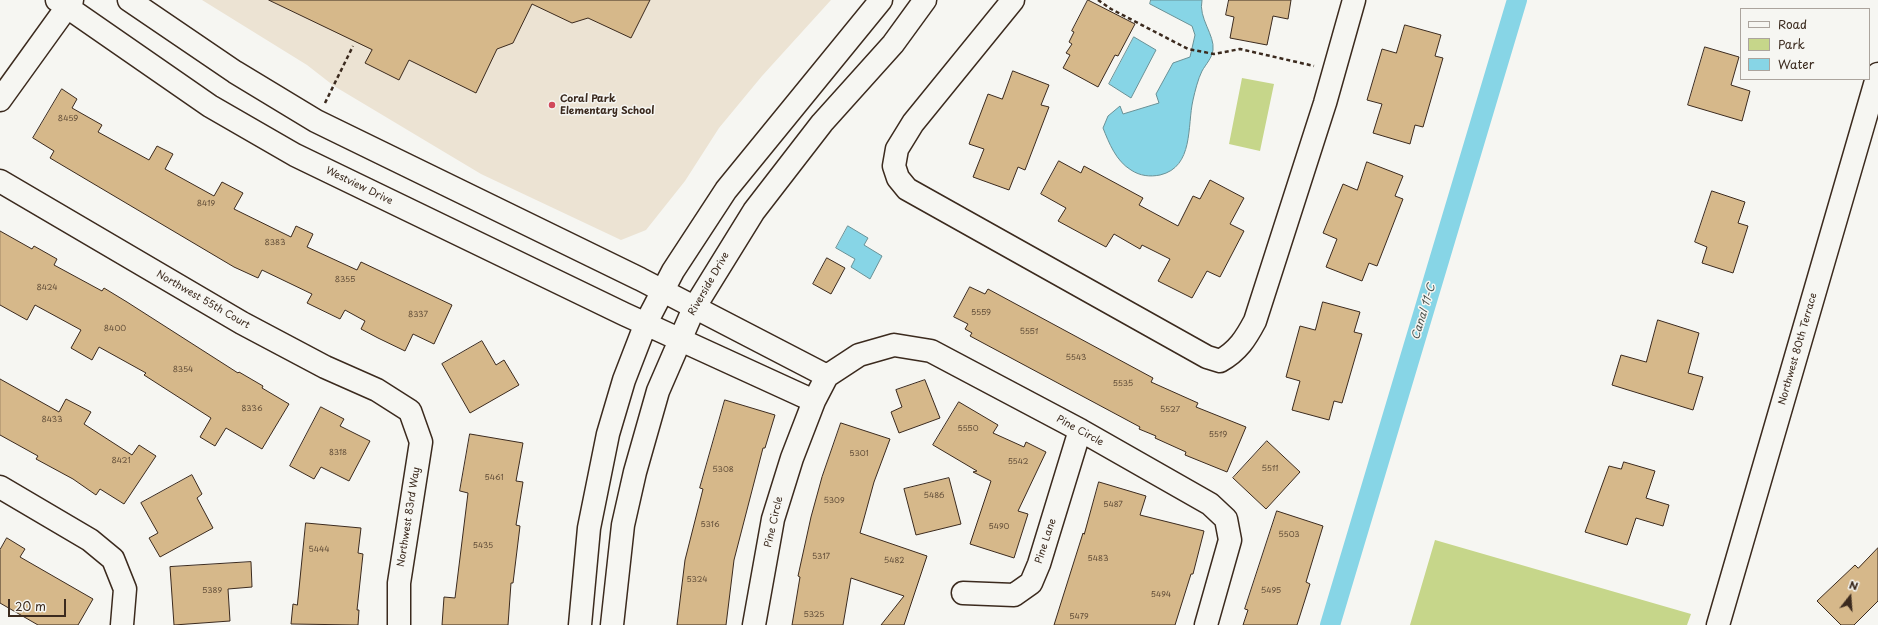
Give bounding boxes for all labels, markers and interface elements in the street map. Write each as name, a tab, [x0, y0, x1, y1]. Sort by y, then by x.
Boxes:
legend	[1740, 8, 1870, 80]
text: Road	[1778, 15, 1807, 33]
text: Park	[1778, 35, 1805, 53]
text: Water	[1778, 55, 1814, 73]
place label: Coral Park Elementary School	[560, 93, 654, 116]
marker: Coral Park Elementary School	[547, 100, 557, 110]
house number: 8459	[58, 114, 78, 124]
street label: Westview Drive	[323, 165, 395, 207]
house number: 8419	[197, 199, 215, 209]
house number: 8383	[265, 238, 285, 248]
street label: Riverside Drive	[686, 250, 732, 318]
street label: Northwest 55th Court	[154, 268, 252, 332]
house number: 8355	[335, 275, 355, 285]
water label: Canal 11-C	[1409, 282, 1439, 342]
house number: 8424	[36, 283, 58, 293]
street label: Northwest 80th Terrace	[1776, 292, 1820, 406]
house number: 5559	[971, 308, 991, 318]
house number: 8337	[408, 310, 428, 320]
house number: 8400	[104, 324, 126, 334]
house number: 5551	[1020, 327, 1038, 337]
house number: 5543	[1066, 353, 1086, 363]
house number: 8354	[173, 365, 193, 375]
house number: 5535	[1113, 379, 1133, 389]
house number: 8336	[242, 404, 262, 414]
house number: 5527	[1160, 405, 1180, 415]
street label: Pine Circle	[1054, 413, 1106, 449]
house number: 8433	[41, 415, 63, 425]
house number: 5550	[957, 424, 979, 434]
house number: 5519	[1209, 430, 1227, 440]
house number: 8318	[329, 448, 347, 458]
house number: 5301	[849, 449, 869, 459]
house number: 8421	[112, 456, 130, 466]
house number: 5542	[1008, 457, 1028, 467]
house number: 5511	[1262, 464, 1278, 474]
house number: 5308	[712, 465, 734, 475]
street label: Northwest 83rd Way	[395, 466, 423, 568]
house number: 5461	[485, 473, 503, 483]
house number: 5486	[923, 491, 945, 501]
street label: Pine Circle	[762, 495, 786, 549]
house number: 5309	[823, 496, 845, 506]
house number: 5487	[1103, 500, 1123, 510]
street label: Pine Lane	[1033, 517, 1059, 565]
house number: 5316	[700, 520, 720, 530]
house number: 5490	[989, 522, 1009, 532]
house number: 5503	[1278, 530, 1300, 540]
house number: 5435	[473, 541, 493, 551]
house number: 5444	[308, 545, 330, 555]
house number: 5317	[812, 552, 830, 562]
house number: 5483	[1088, 554, 1108, 564]
house number: 5482	[884, 556, 904, 566]
house number: 5324	[687, 575, 707, 585]
text: N	[1847, 576, 1860, 594]
north arrow	[1830, 577, 1870, 617]
house number: 5389	[202, 586, 222, 596]
house number: 5495	[1261, 586, 1281, 596]
house number: 5494	[1151, 590, 1171, 600]
scale bar	[10, 591, 68, 617]
text: 20 m	[15, 597, 46, 615]
house number: 5325	[804, 610, 824, 620]
house number: 5479	[1069, 612, 1089, 622]

